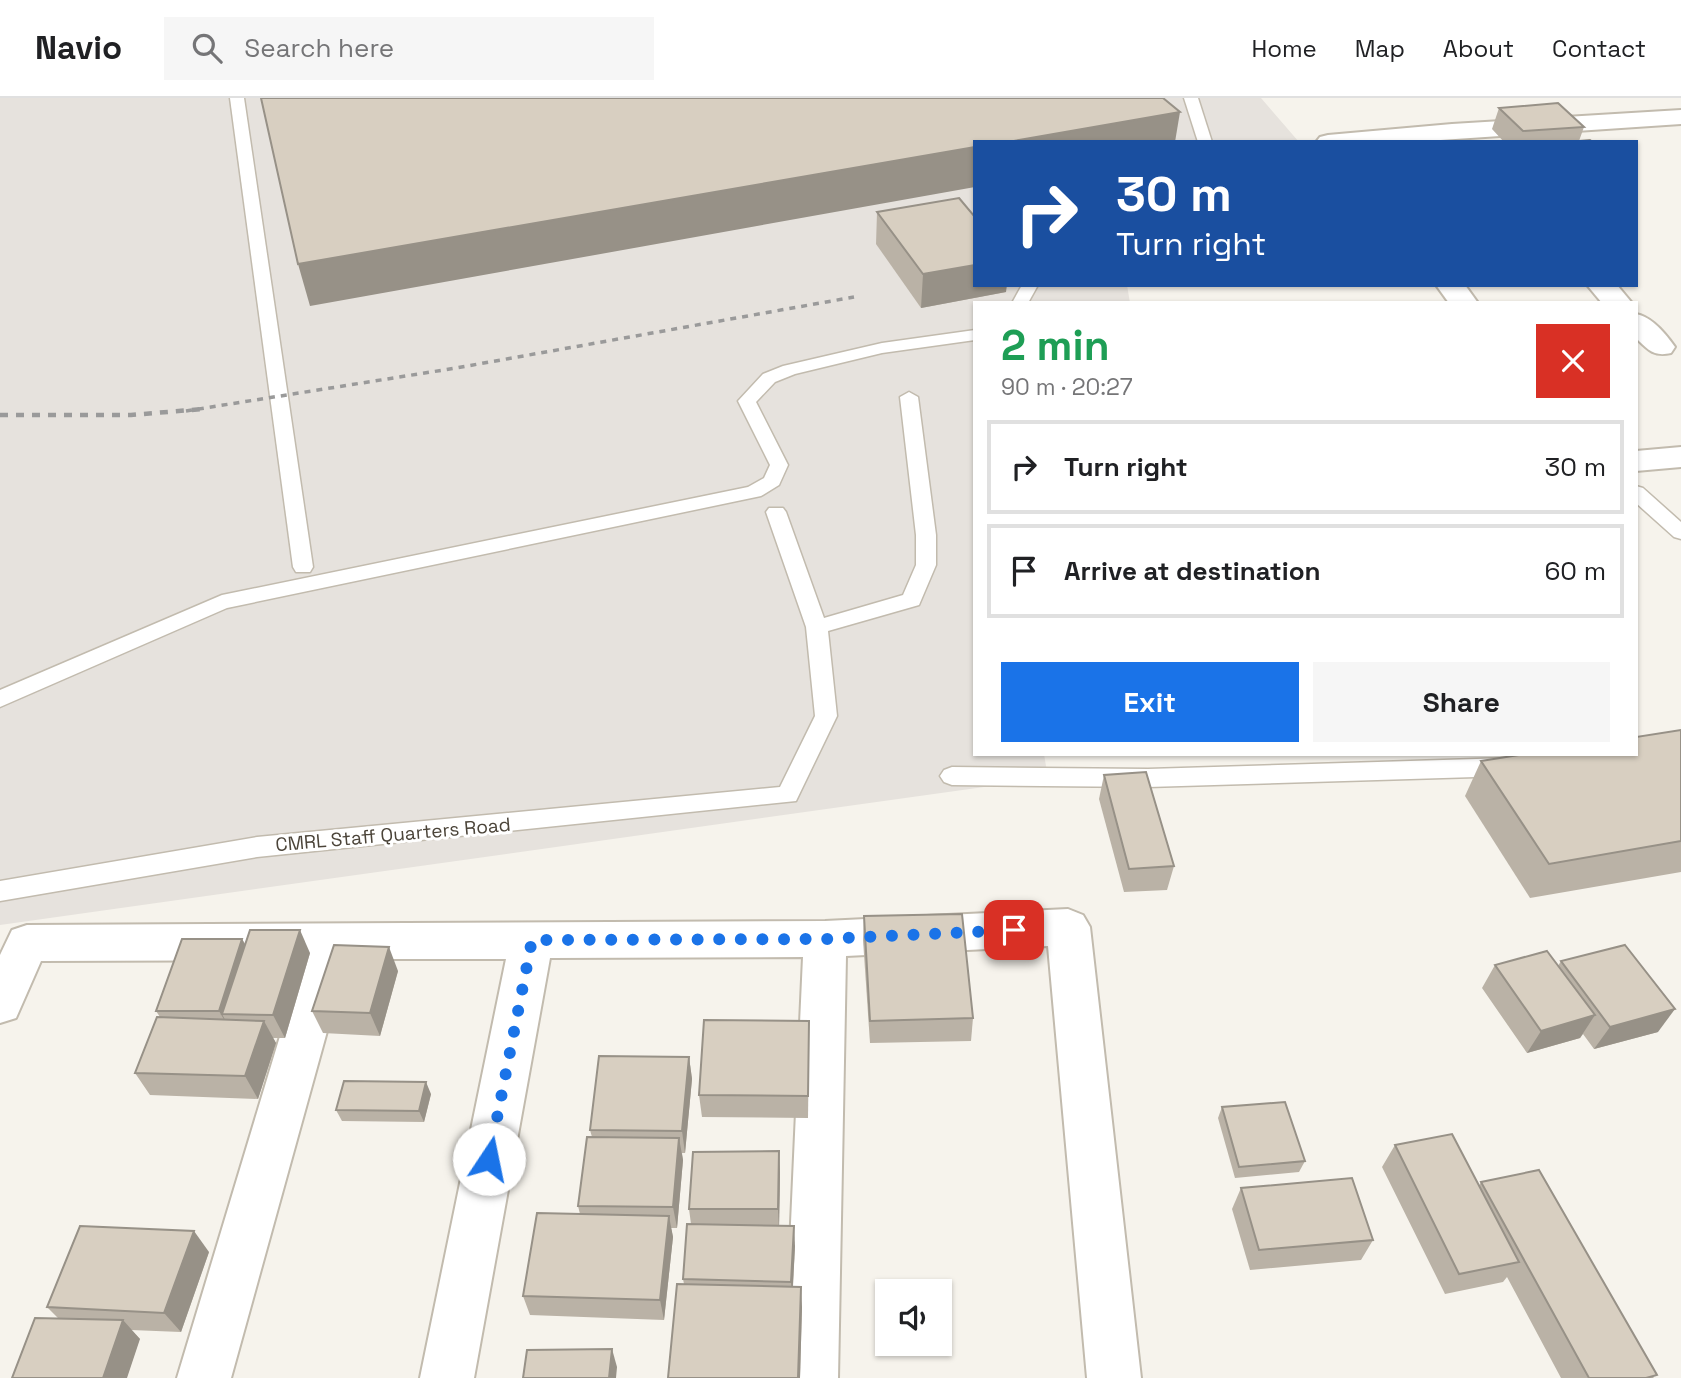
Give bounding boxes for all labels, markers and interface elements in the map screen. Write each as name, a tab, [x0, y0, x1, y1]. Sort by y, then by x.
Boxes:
search box	[164, 17, 654, 80]
text: Navio	[35, 27, 122, 69]
icon: search	[188, 29, 226, 67]
text: Search here	[244, 31, 394, 65]
text: Home	[1251, 33, 1317, 64]
text: Map	[1355, 33, 1405, 64]
text: About	[1443, 33, 1514, 64]
text: Contact	[1552, 33, 1646, 64]
text: 30 m	[1116, 163, 1232, 225]
icon: right	[1001, 168, 1092, 259]
text: Turn right	[1116, 224, 1266, 264]
text: 2 min	[1001, 319, 1110, 372]
button: close	[1536, 324, 1610, 398]
text: 90 m · 20:27	[1001, 372, 1133, 402]
icon: right	[1005, 448, 1043, 486]
text: Turn right	[1064, 450, 1188, 484]
text: 30 m	[1545, 450, 1606, 484]
icon: arrive	[1005, 552, 1043, 590]
text: Arrive at destination	[1064, 554, 1321, 588]
text: 60 m	[1544, 554, 1606, 588]
button: Exit	[1001, 662, 1299, 742]
button: Share	[1313, 662, 1610, 742]
street label: CMRL Staff Quarters Road	[274, 812, 512, 857]
pin	[984, 900, 1044, 960]
icon: arrive	[995, 911, 1033, 949]
position arrow	[452, 1122, 526, 1196]
map controls	[875, 1279, 952, 1356]
button: sound	[875, 1279, 952, 1356]

